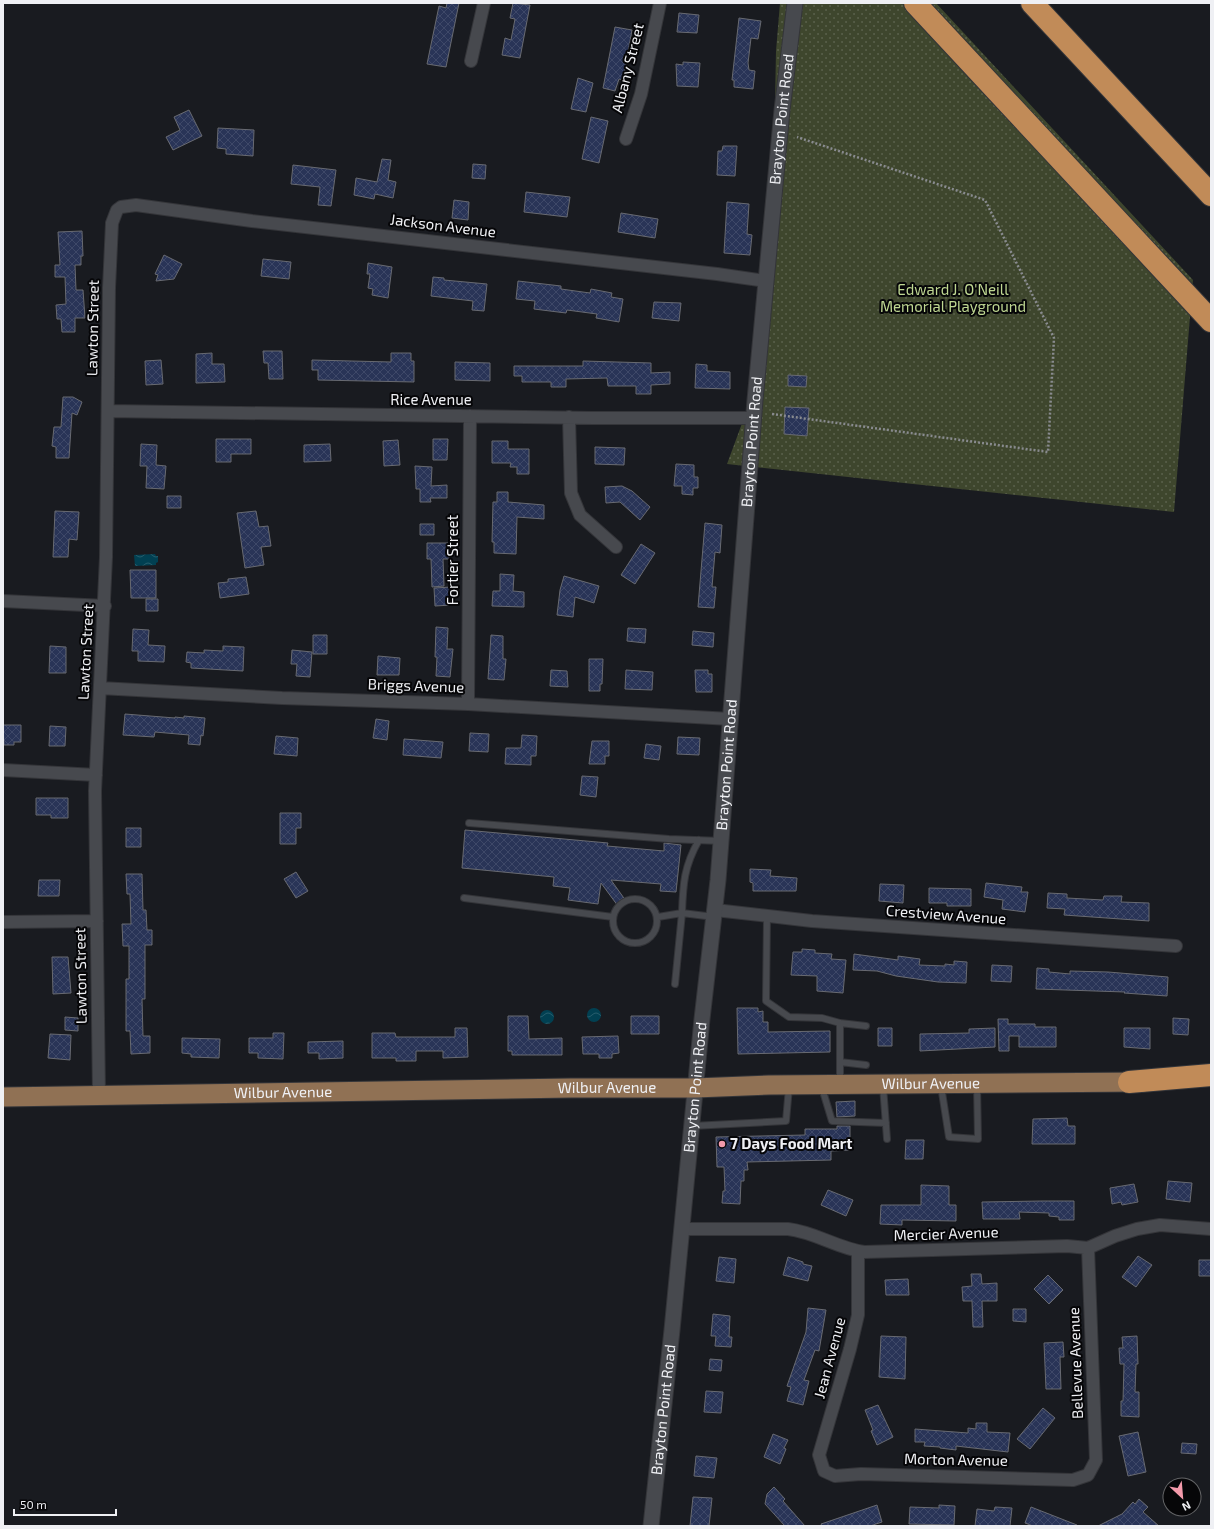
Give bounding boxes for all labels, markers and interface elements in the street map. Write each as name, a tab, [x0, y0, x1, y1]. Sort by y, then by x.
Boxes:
street label: Albany Street	[607, 21, 647, 115]
street label: Brayton Point Road	[765, 53, 797, 185]
street label: Jackson Avenue	[389, 210, 497, 240]
street label: Lawton Street	[82, 279, 102, 376]
park label: Edward J. O'Neill Memorial Playground	[880, 280, 1026, 315]
street label: Brayton Point Road	[737, 375, 765, 508]
street label: Rice Avenue	[390, 390, 472, 408]
street label: Fortier Street	[443, 514, 461, 605]
street label: Lawton Street	[73, 603, 97, 701]
street label: Briggs Avenue	[367, 674, 465, 696]
street label: Brayton Point Road	[712, 699, 740, 831]
street label: Crestview Avenue	[885, 901, 1007, 927]
street label: Lawton Street	[70, 927, 90, 1024]
street label: Brayton Point Road	[679, 1021, 710, 1153]
street label: Wilbur Avenue	[881, 1073, 980, 1092]
street label: Wilbur Avenue	[557, 1078, 656, 1096]
street label: Wilbur Avenue	[234, 1082, 332, 1101]
place label: 7 Days Food Mart	[730, 1134, 852, 1153]
marker: 7 Days Food Mart	[717, 1139, 727, 1149]
street label: Mercier Avenue	[893, 1222, 999, 1244]
street label: Bellevue Avenue	[1064, 1307, 1086, 1419]
street label: Jean Avenue	[810, 1315, 849, 1400]
street label: Brayton Point Road	[647, 1343, 678, 1476]
street label: Morton Avenue	[904, 1449, 1008, 1469]
north arrow	[1162, 1477, 1202, 1517]
scale bar	[14, 1491, 116, 1517]
text: 50 m	[20, 1497, 47, 1511]
text: N	[1180, 1499, 1193, 1514]

